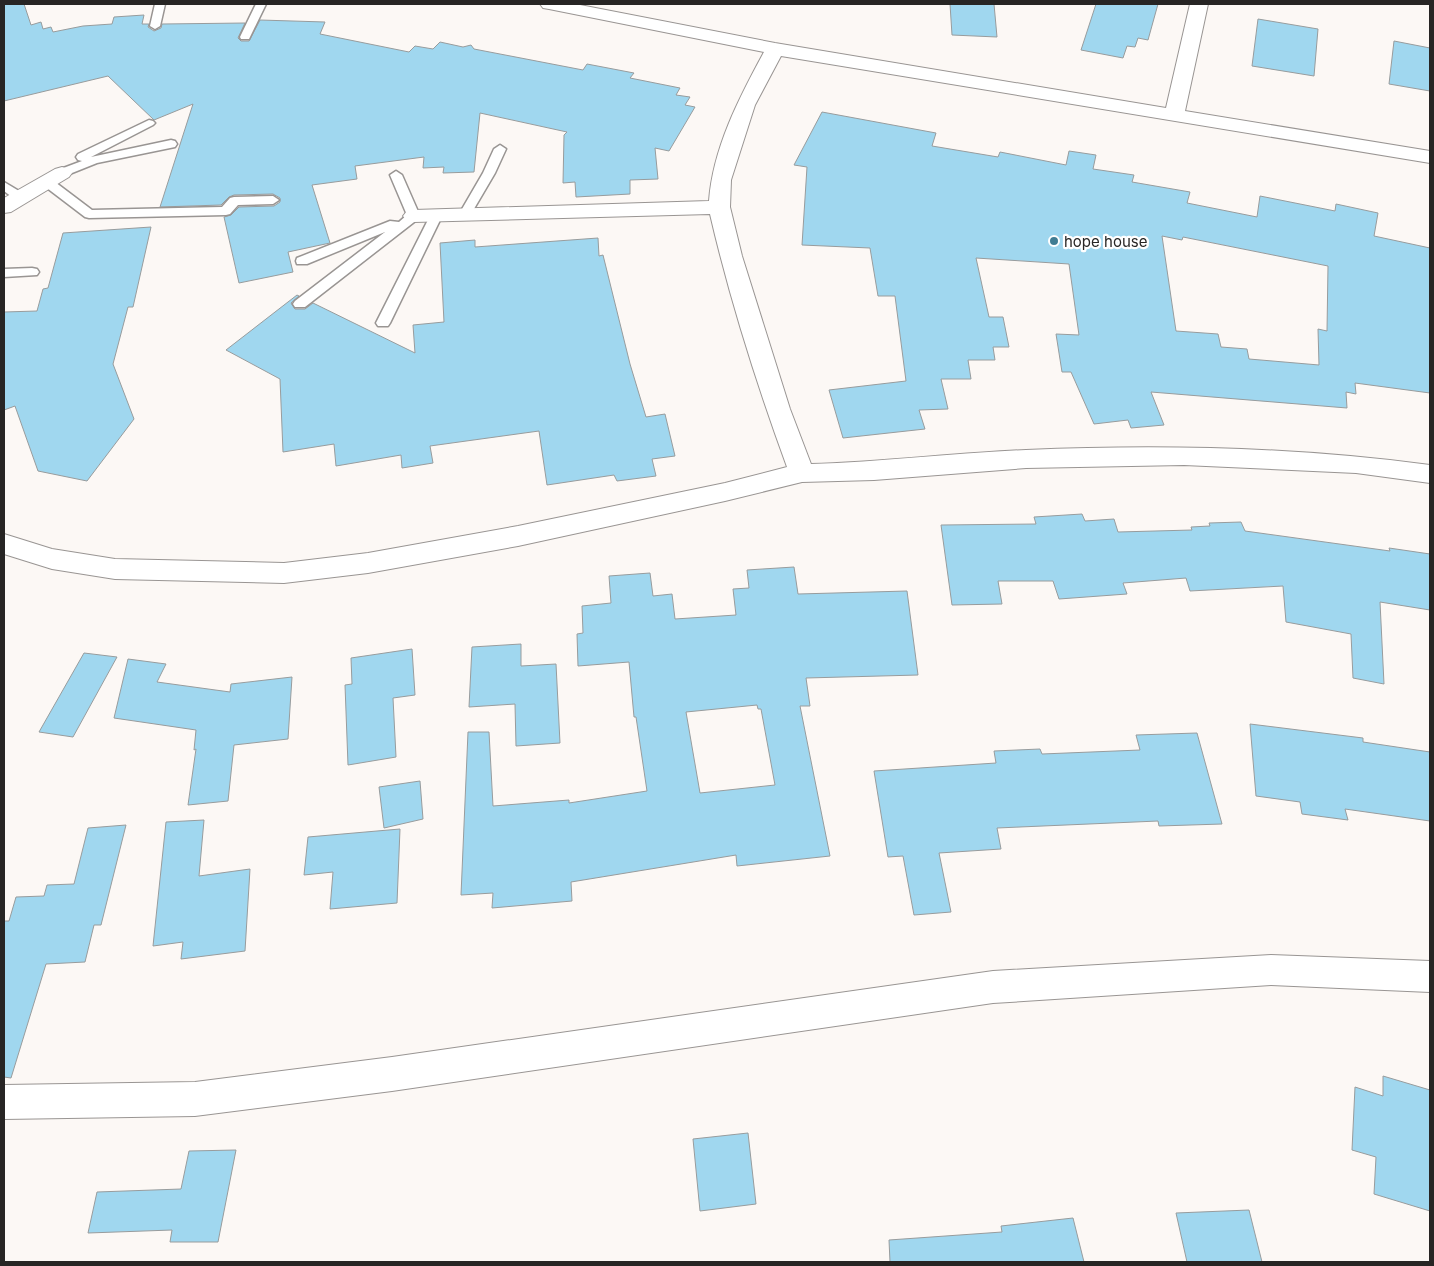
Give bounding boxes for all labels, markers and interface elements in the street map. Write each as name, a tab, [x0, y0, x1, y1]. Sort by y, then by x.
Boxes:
place label: hope house	[1064, 232, 1147, 251]
marker: hope house	[1048, 235, 1060, 247]

